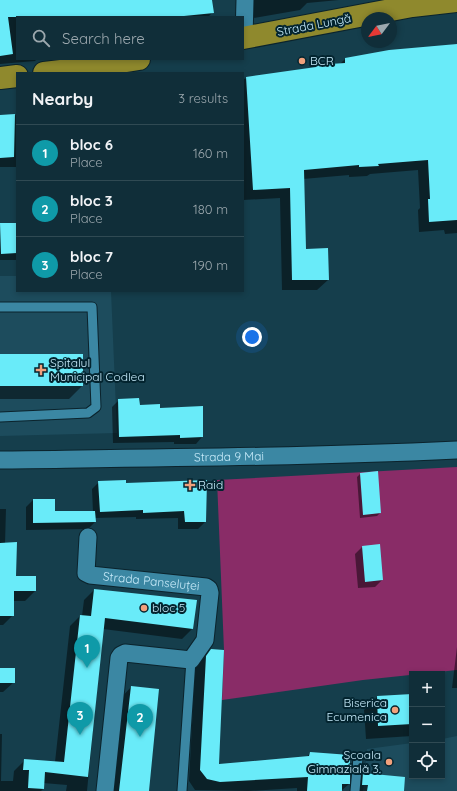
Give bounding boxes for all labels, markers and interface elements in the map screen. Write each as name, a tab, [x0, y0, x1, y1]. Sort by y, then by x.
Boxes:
street label: Strada Lungă	[276, 10, 352, 39]
north arrow	[361, 12, 397, 48]
search box	[16, 16, 244, 60]
icon: search	[30, 27, 52, 49]
text: Search here	[62, 29, 145, 48]
place label: BCR	[310, 53, 334, 68]
marker: BCR	[297, 56, 307, 66]
text: Nearby	[32, 88, 93, 109]
text: 3 results	[178, 90, 228, 106]
text: bloc 6	[70, 135, 113, 154]
text: 1	[42, 145, 48, 161]
text: 160 m	[193, 145, 228, 161]
text: Place	[70, 154, 103, 170]
text: bloc 3	[70, 191, 113, 210]
text: 2	[41, 201, 49, 217]
text: 180 m	[193, 201, 228, 217]
text: Place	[70, 210, 103, 226]
text: bloc 7	[70, 247, 113, 266]
text: 3	[42, 257, 48, 273]
text: 190 m	[193, 257, 228, 273]
text: Place	[70, 266, 103, 282]
your location	[242, 327, 262, 347]
place label: Spitalul Municipal Codlea	[50, 355, 145, 384]
marker: Spitalul Municipal Codlea	[35, 364, 47, 376]
street label: Strada 9 Mai	[194, 448, 264, 464]
place label: Raid	[198, 477, 223, 492]
marker: Raid	[185, 480, 195, 490]
street label: Strada Panseluței	[102, 568, 200, 593]
place label: bloc 5	[152, 600, 185, 615]
marker: bloc 5	[139, 603, 149, 613]
pin: 1	[74, 635, 100, 668]
map controls	[409, 671, 445, 779]
button: +	[409, 671, 445, 707]
place label: Biserica Ecumenica	[326, 695, 387, 724]
pin: 3	[67, 702, 93, 735]
pin: 2	[127, 704, 153, 737]
marker: Biserica Ecumenica	[390, 705, 400, 715]
button: −	[409, 707, 445, 743]
button: locate	[409, 743, 445, 779]
place label: Școala Gimnazială 3.	[308, 747, 381, 776]
marker: Școala Gimnazială 3.	[384, 757, 394, 767]

